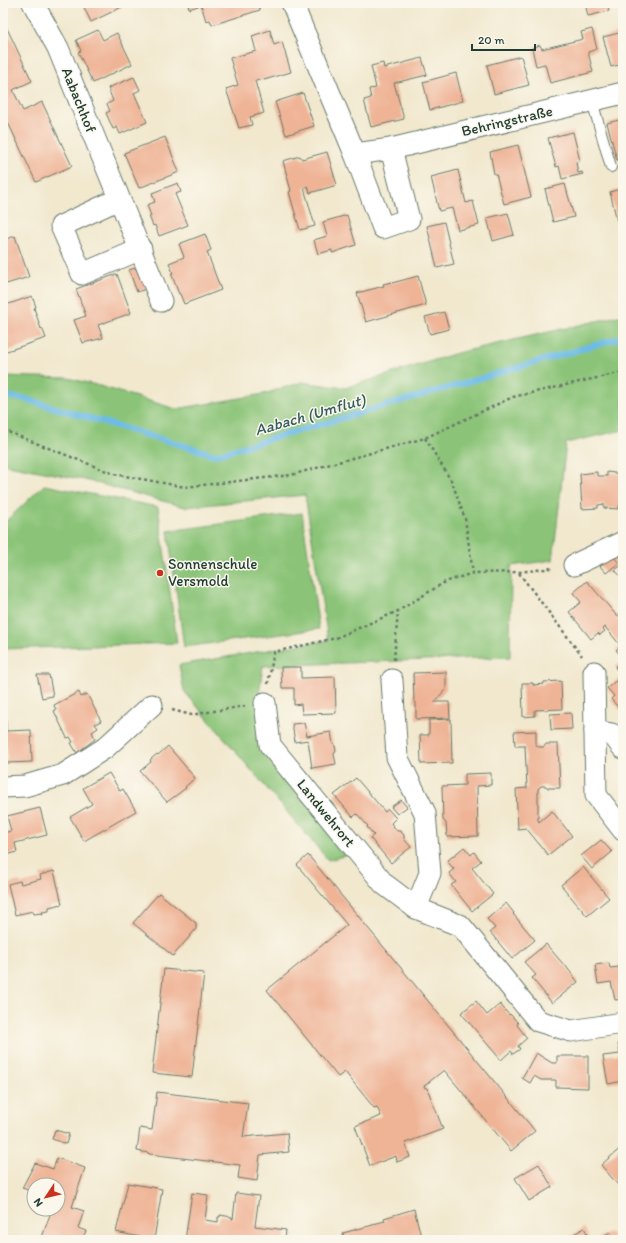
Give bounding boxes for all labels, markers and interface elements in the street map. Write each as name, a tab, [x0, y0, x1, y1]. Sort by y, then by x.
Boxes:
scale bar	[472, 26, 535, 52]
text: 20 m	[478, 33, 505, 47]
street label: Aabachhof	[58, 65, 100, 136]
street label: Behringstraße	[460, 102, 554, 140]
water label: Aabach (Umflut)	[253, 389, 368, 439]
place label: Sonnenschule Versmold	[168, 555, 257, 590]
marker: Sonnenschule Versmold	[155, 568, 165, 578]
street label: Landwehrort	[293, 775, 359, 851]
north arrow	[26, 1177, 66, 1217]
text: N	[31, 1196, 46, 1209]

